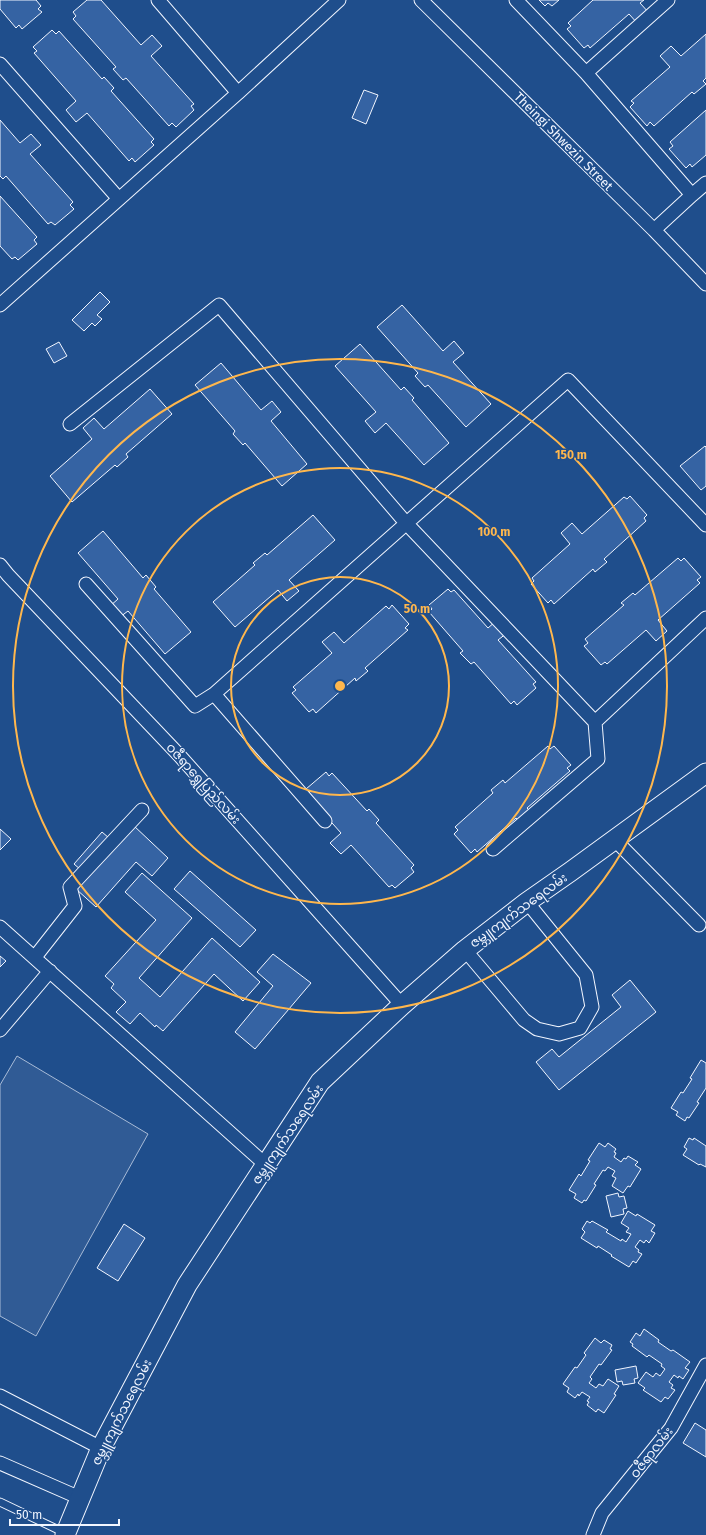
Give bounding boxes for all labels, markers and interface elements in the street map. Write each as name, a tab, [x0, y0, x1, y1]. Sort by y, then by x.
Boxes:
street label: Theingi Shwezin Street	[511, 89, 616, 194]
text: 150 m	[555, 448, 587, 462]
text: 100 m	[478, 525, 510, 539]
text: 50 m	[404, 602, 430, 616]
centre of rings	[333, 679, 347, 693]
street label: ဝဇီရာရွှေပြည်လမ်း	[161, 739, 245, 829]
street label: ဇမ္ဘူကျက်သရေလမ်း	[466, 869, 572, 953]
street label: ဇမ္ဘူကျက်သရေလမ်း	[248, 1081, 329, 1189]
street label: ဇမ္ဘူကျက်သရေလမ်း	[87, 1356, 157, 1469]
street label: ဝဇီရာလမ်း	[626, 1423, 678, 1483]
scale bar	[10, 1501, 119, 1527]
text: 50 m	[16, 1508, 42, 1522]

